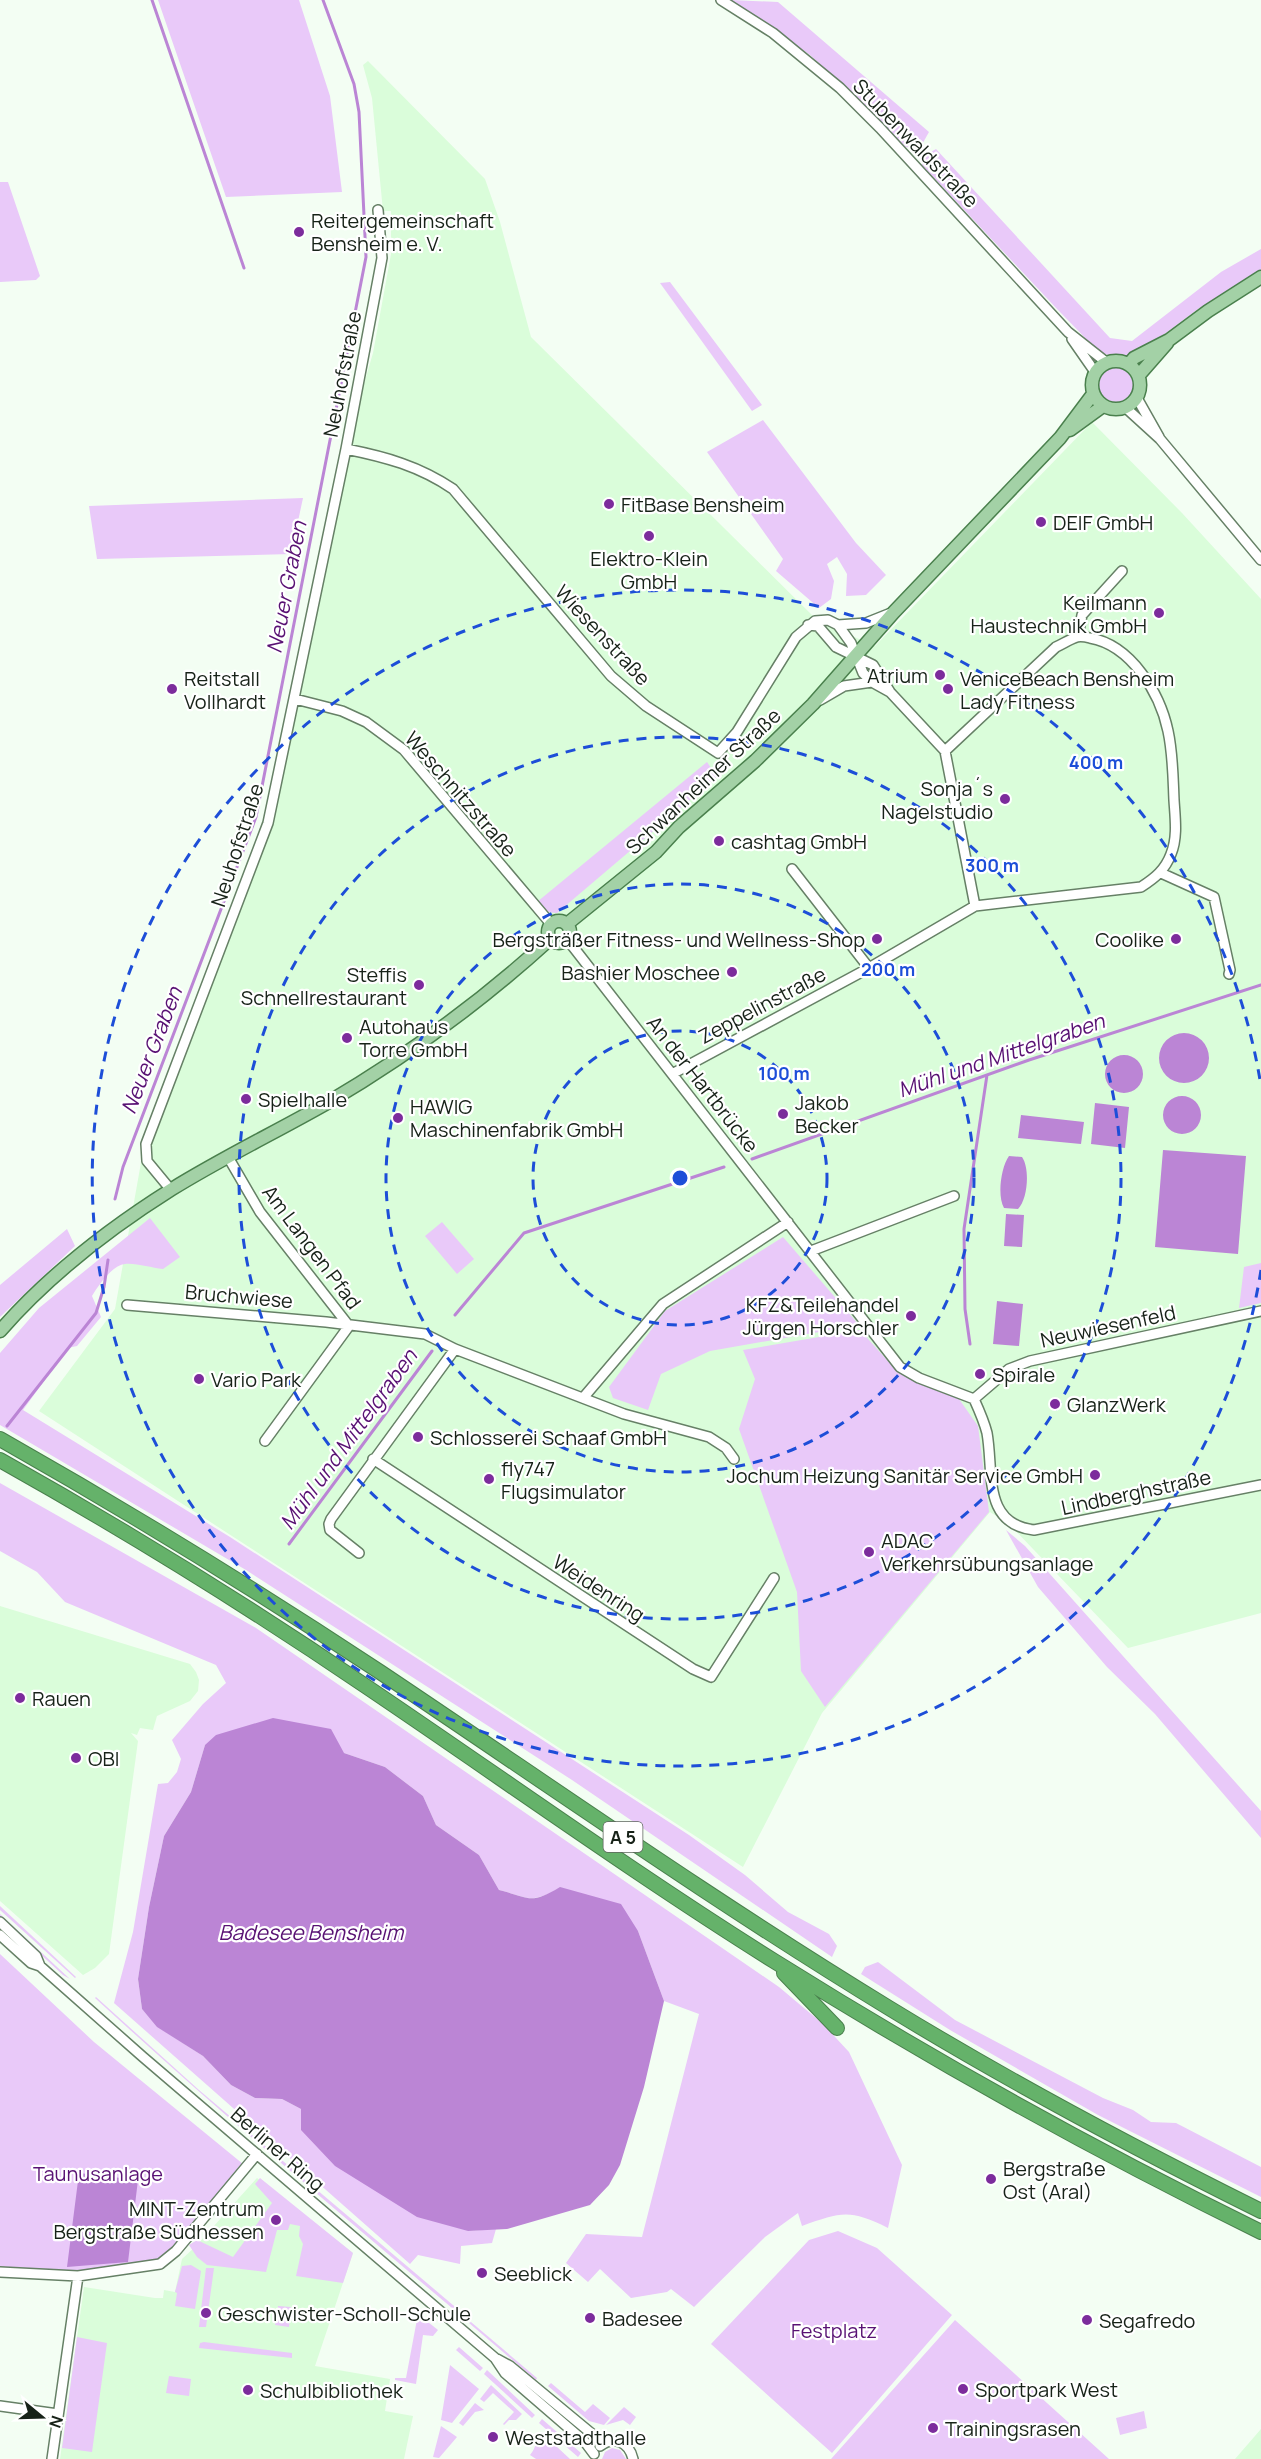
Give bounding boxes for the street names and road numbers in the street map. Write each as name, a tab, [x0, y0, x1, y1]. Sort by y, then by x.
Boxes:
street label: Stubenwaldstraße	[847, 73, 985, 213]
street label: Neuhofstraße	[317, 309, 367, 439]
street label: Wiesenstraße	[549, 579, 657, 691]
street label: Schwanheimer Straße	[620, 702, 786, 860]
street label: Weschnitzstraße	[399, 726, 523, 862]
street label: Neuhofstraße	[204, 780, 270, 910]
street label: Zeppelinstraße	[694, 960, 830, 1050]
street label: An der Hartbrücke	[641, 1010, 765, 1158]
street label: Am Langen Pfad	[257, 1180, 367, 1314]
street label: Bruchwiese	[184, 1278, 294, 1314]
street label: Neuwiesenfeld	[1038, 1298, 1178, 1354]
street label: Lindberghstraße	[1059, 1463, 1213, 1521]
street label: Weidenring	[548, 1548, 650, 1628]
road number: A 5	[604, 1822, 642, 1852]
street label: Berliner Ring	[225, 2101, 331, 2197]

